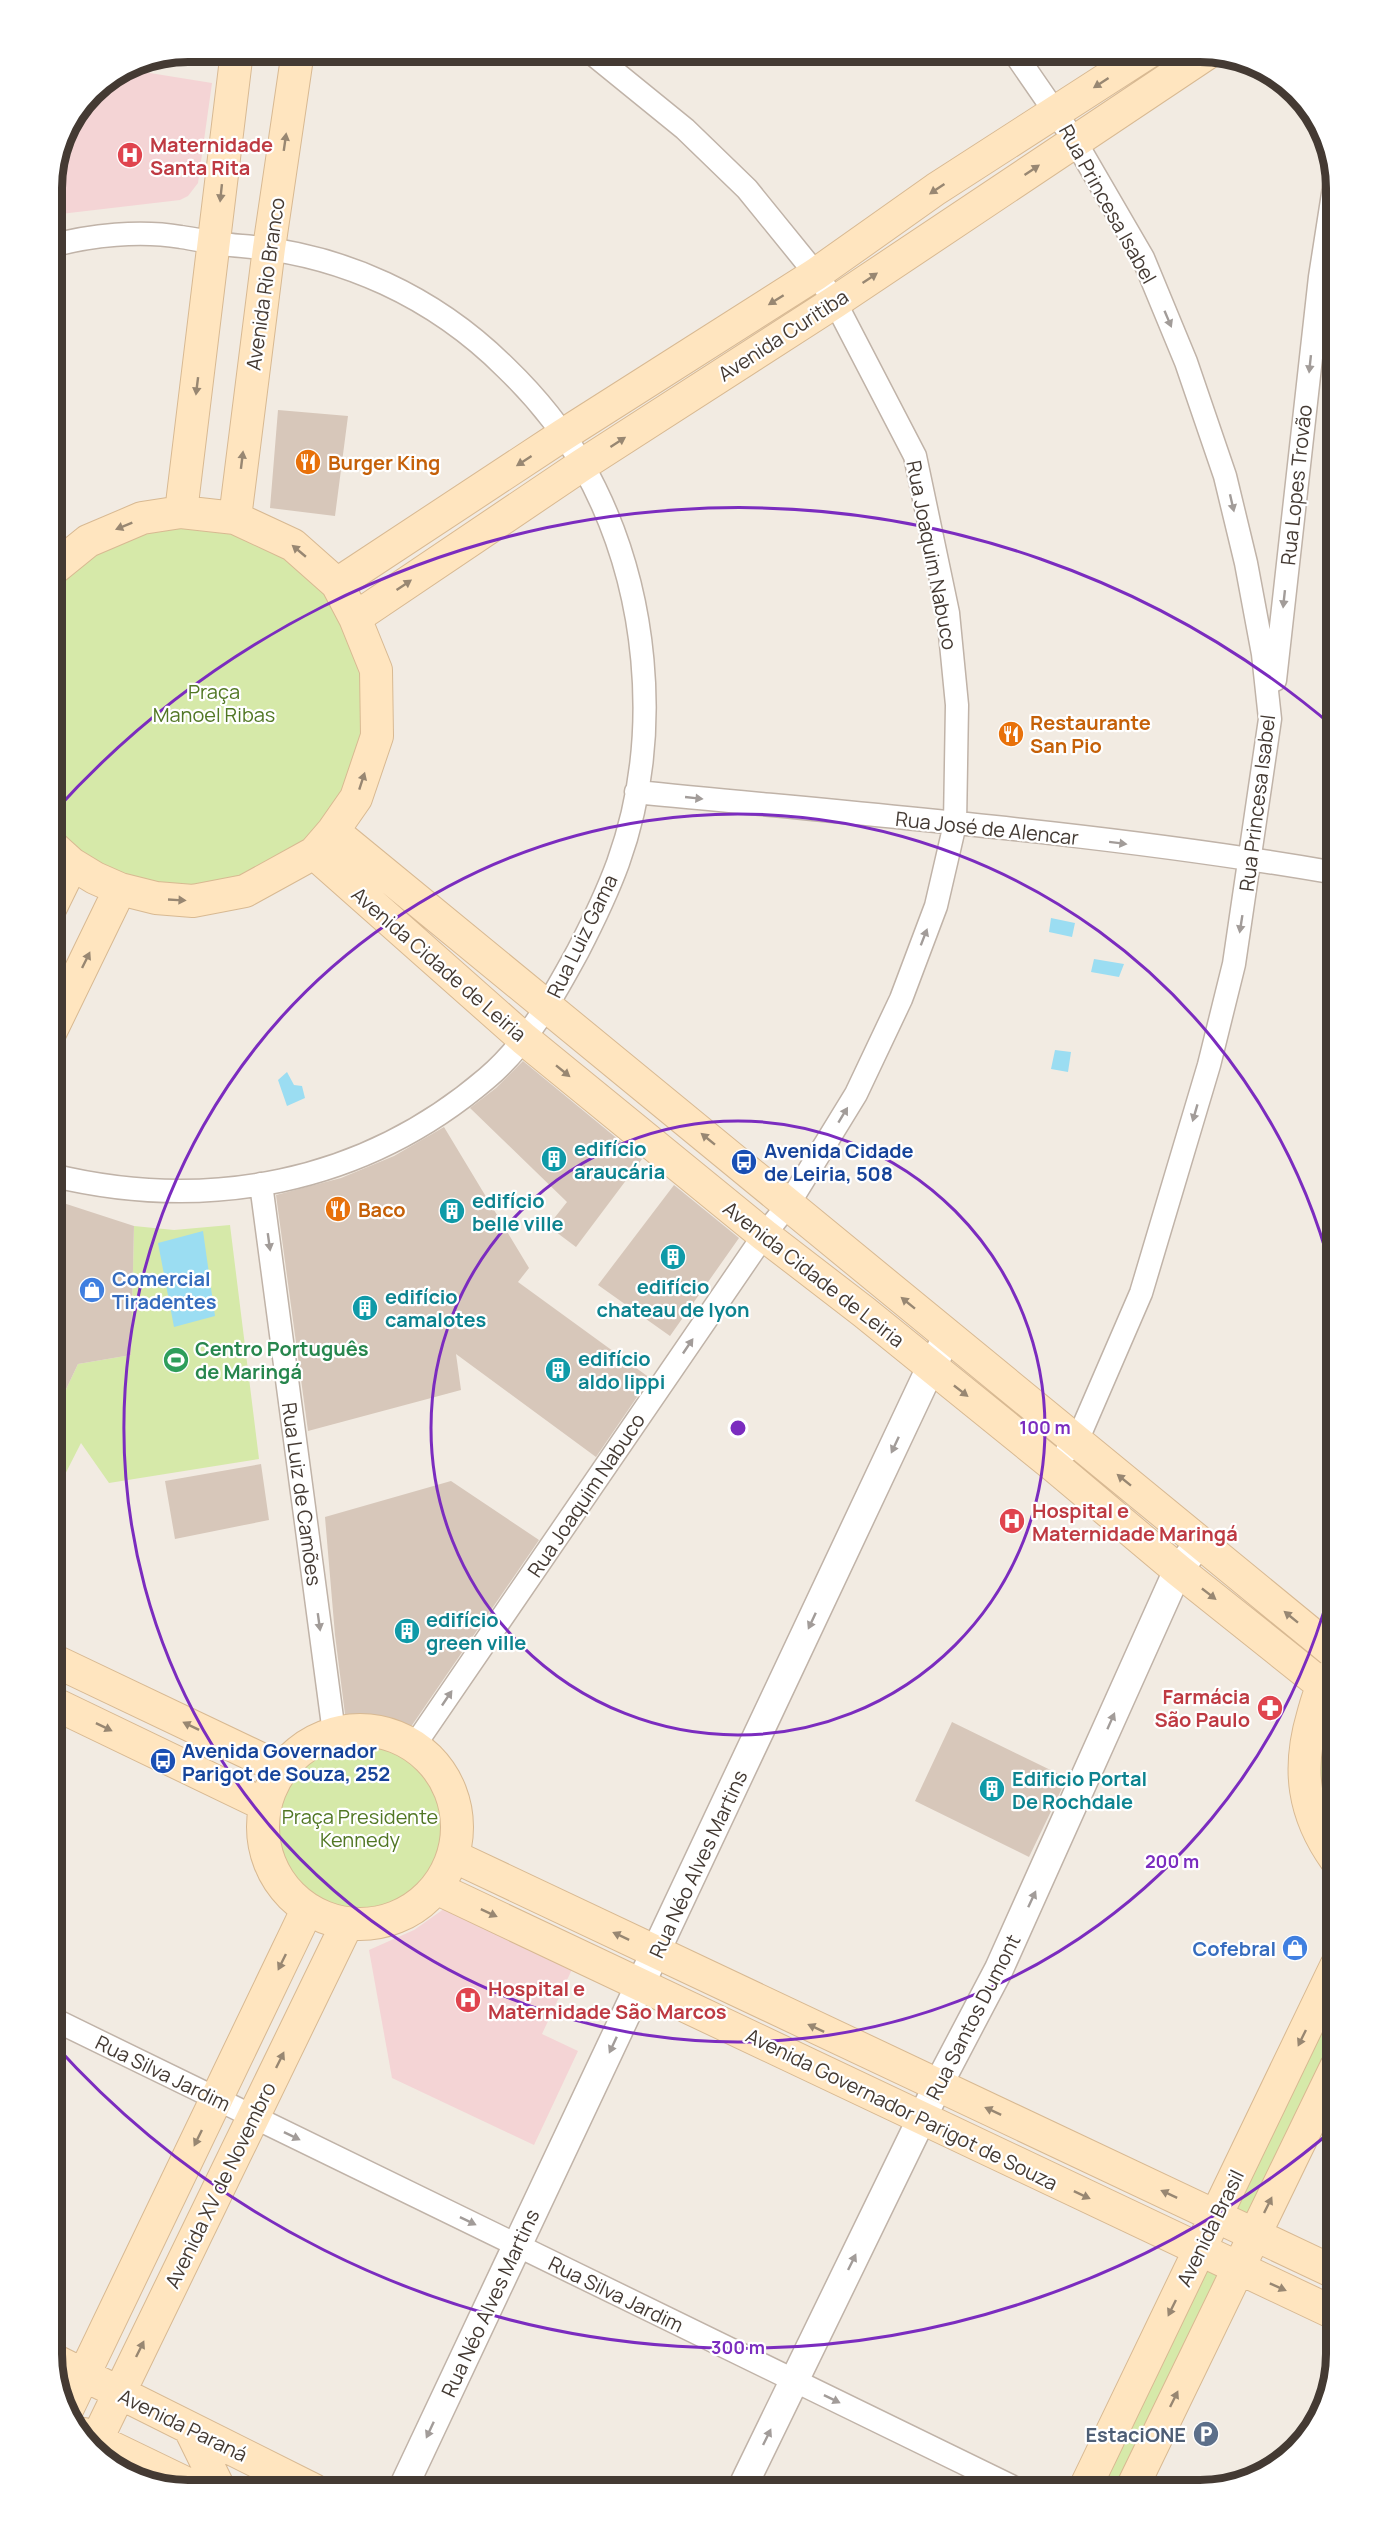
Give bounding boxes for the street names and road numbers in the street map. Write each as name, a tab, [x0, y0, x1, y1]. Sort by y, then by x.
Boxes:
street label: Rua Princesa Isabel	[1053, 120, 1163, 288]
street label: Avenida Rio Branco	[240, 196, 291, 372]
street label: Avenida Curitiba	[713, 283, 853, 387]
street label: Rua Lopes Trovão	[1274, 403, 1318, 567]
street label: Rua Joaquim Nabuco	[900, 458, 964, 652]
street label: Rua Princesa Isabel	[1233, 713, 1281, 893]
street label: Rua José de Alencar	[894, 805, 1080, 851]
street label: Rua Luiz Gama	[540, 870, 624, 1002]
street label: Avenida Cidade de Leiria	[346, 881, 532, 1047]
street label: Avenida Cidade de Leiria	[718, 1195, 910, 1353]
street label: Rua Luiz de Camões	[276, 1401, 328, 1587]
street label: Rua Joaquim Nabuco	[521, 1408, 651, 1582]
street label: Rua Néo Alves Martins	[643, 1766, 753, 1962]
street label: Rua Santos Dumont	[920, 1929, 1026, 2105]
street label: Avenida Governador Parigot de Souza	[742, 2022, 1062, 2196]
street label: Rua Silva Jardim	[91, 2029, 235, 2117]
street label: Avenida XV de Novembro	[158, 2077, 282, 2293]
street label: Avenida Brasil	[1170, 2165, 1250, 2291]
street label: Rua Néo Alves Martins	[435, 2205, 545, 2401]
street label: Rua Silva Jardim	[544, 2250, 688, 2338]
street label: Avenida Paraná	[114, 2382, 252, 2468]

